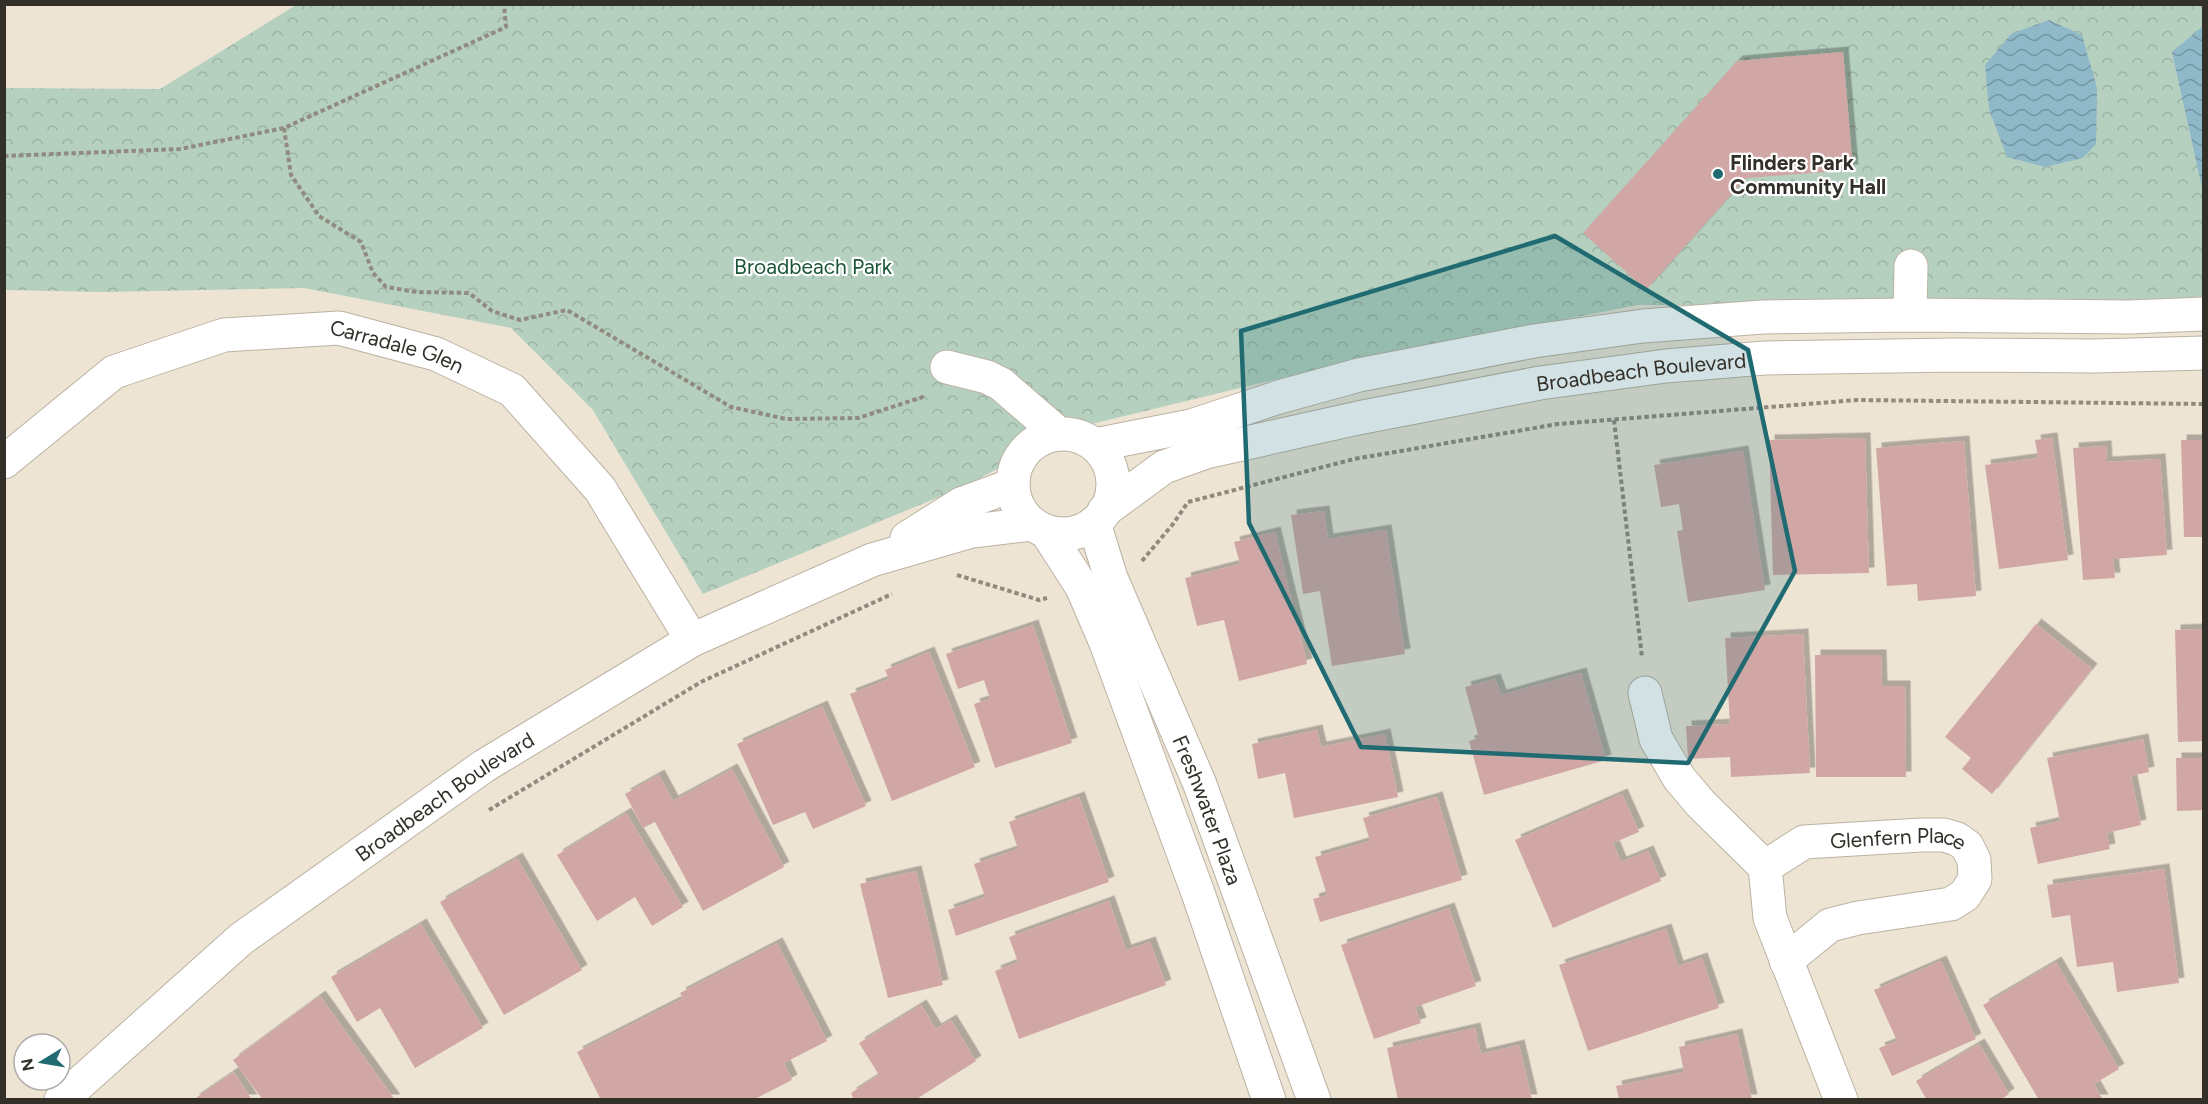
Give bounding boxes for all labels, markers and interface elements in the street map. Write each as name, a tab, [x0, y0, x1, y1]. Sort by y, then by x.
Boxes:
place label: Flinders Park Community Hall	[1730, 150, 1886, 199]
marker: Flinders Park Community Hall	[1711, 167, 1725, 181]
park label: Broadbeach Park	[734, 254, 893, 279]
street label: Carradale Glen	[329, 315, 468, 378]
street label: Broadbeach Boulevard	[1535, 347, 1747, 396]
street label: Broadbeach Boulevard	[350, 726, 538, 866]
street label: Freshwater Plaza	[1168, 731, 1248, 888]
street label: Glenfern Place	[1829, 823, 1972, 855]
north arrow	[12, 1032, 72, 1092]
text: N	[17, 1057, 38, 1073]

